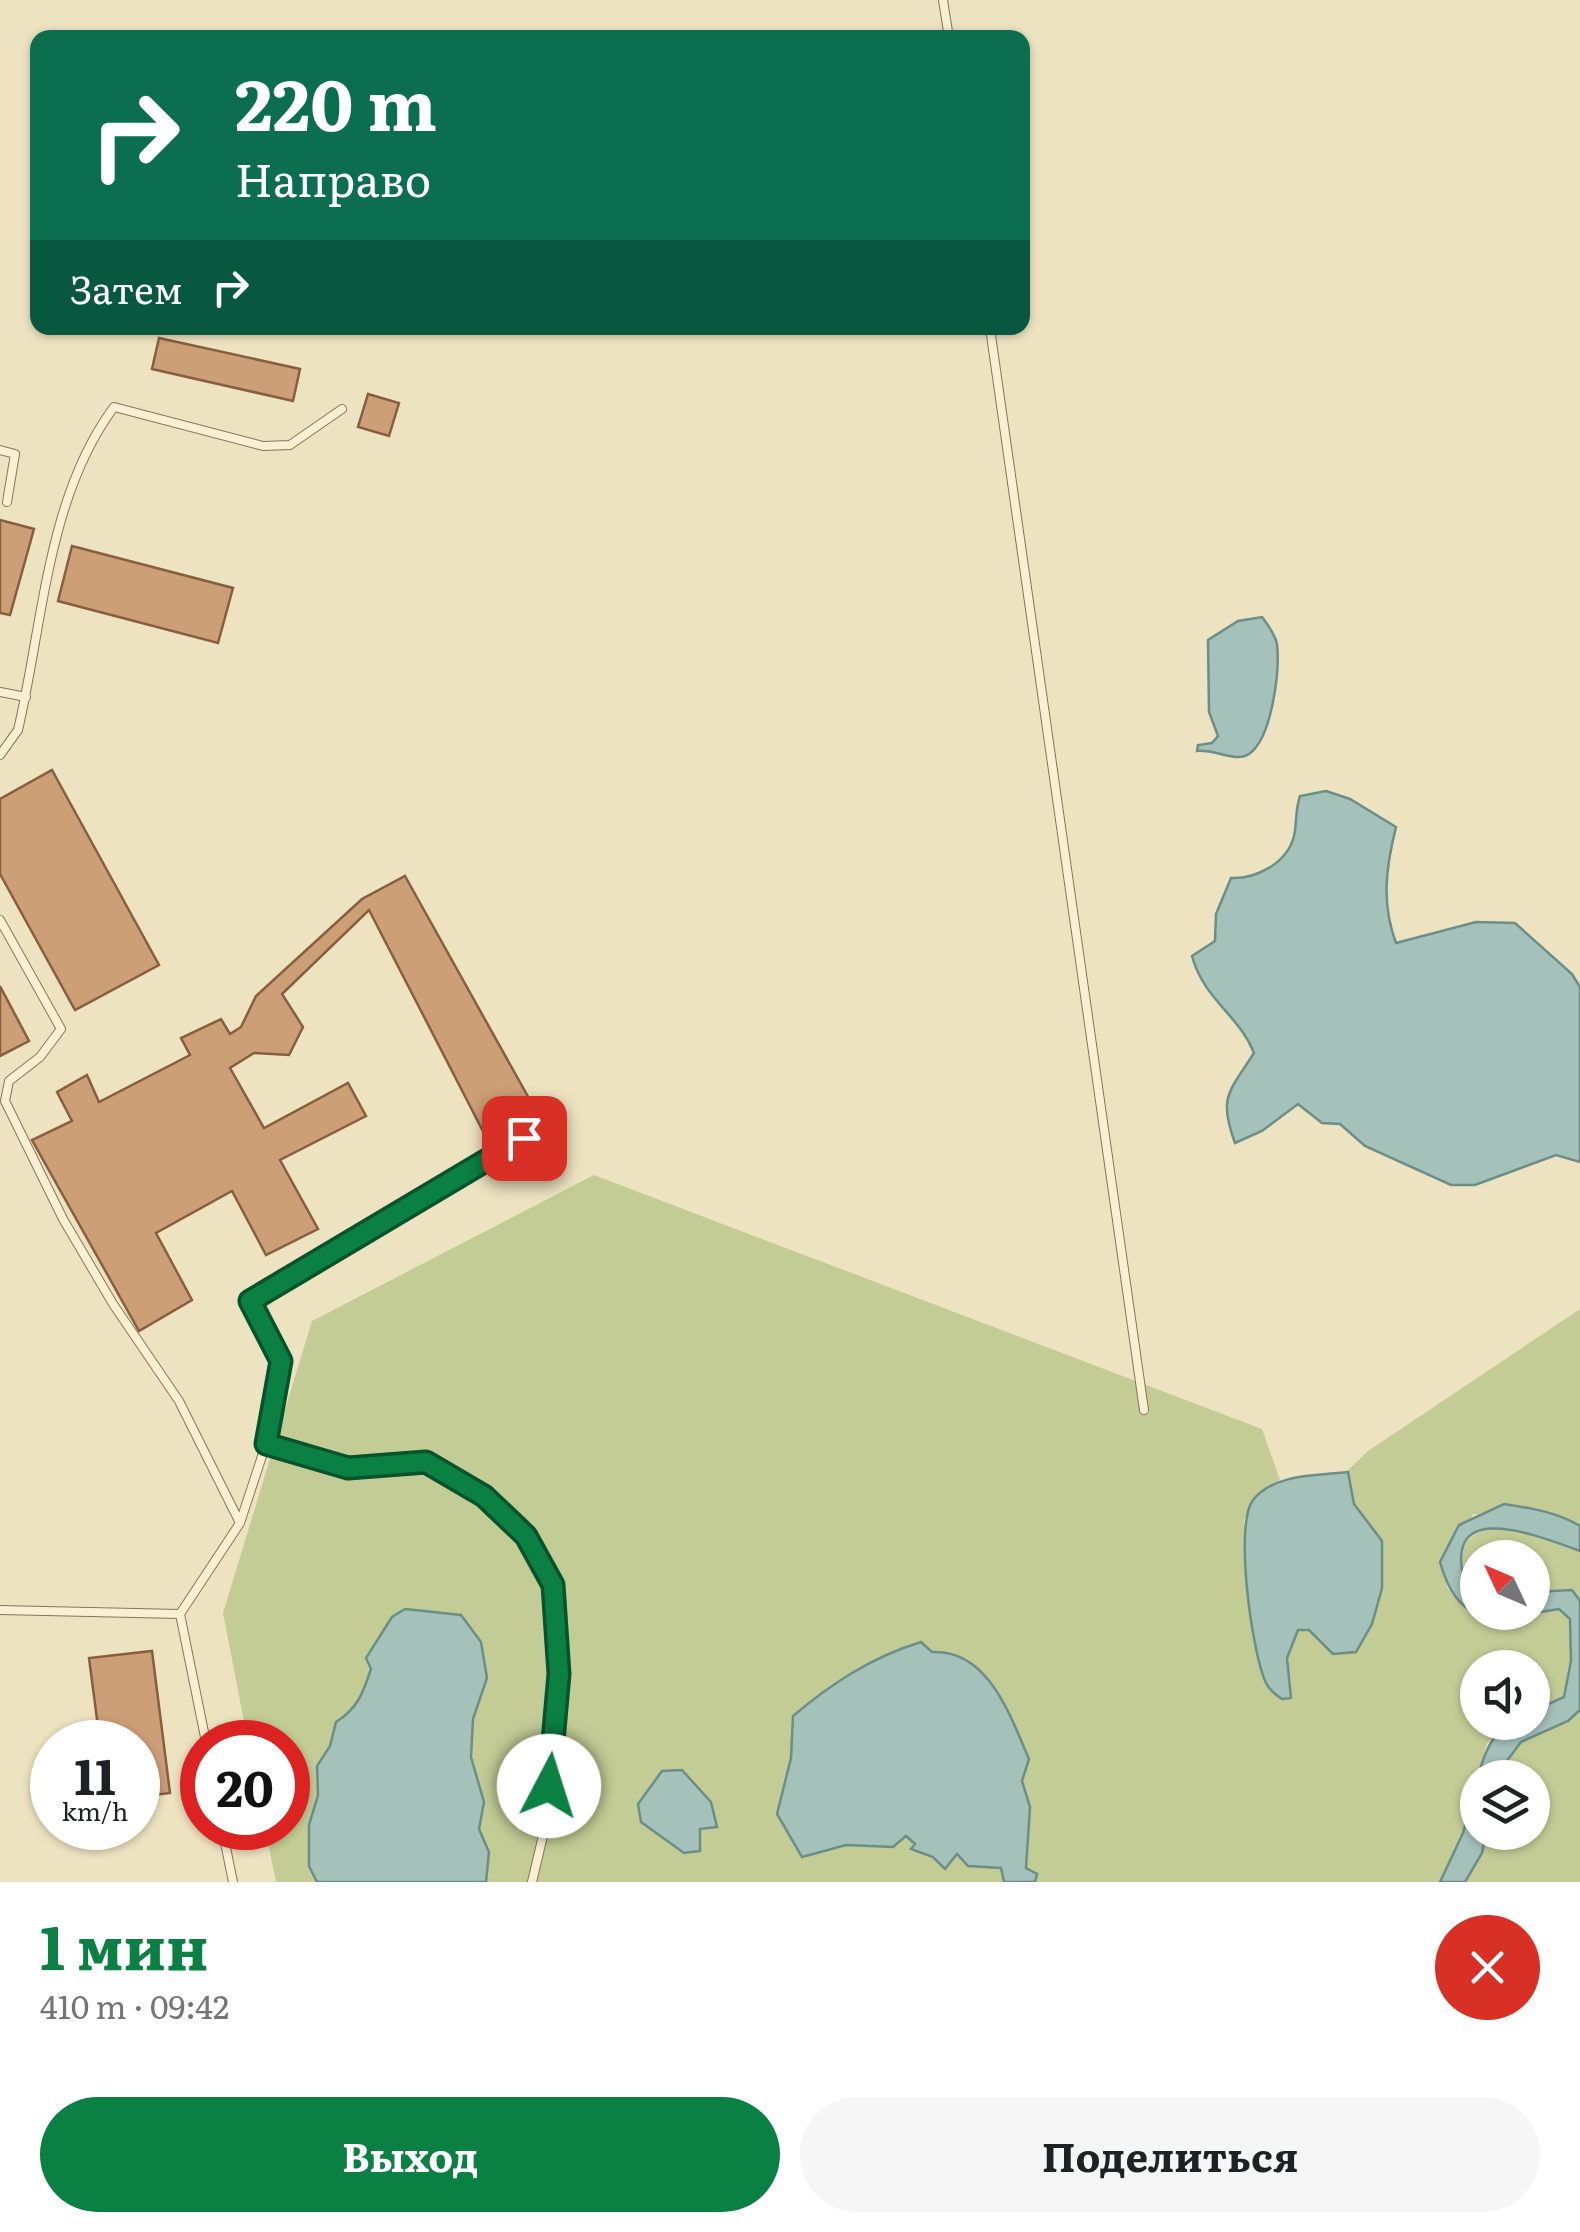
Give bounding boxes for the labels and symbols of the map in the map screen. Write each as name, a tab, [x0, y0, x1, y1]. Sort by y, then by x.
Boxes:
pin	[482, 1096, 567, 1181]
north arrow	[1460, 1540, 1550, 1630]
speed limit sign: 20	[180, 1720, 310, 1850]
position arrow	[497, 1734, 601, 1838]

